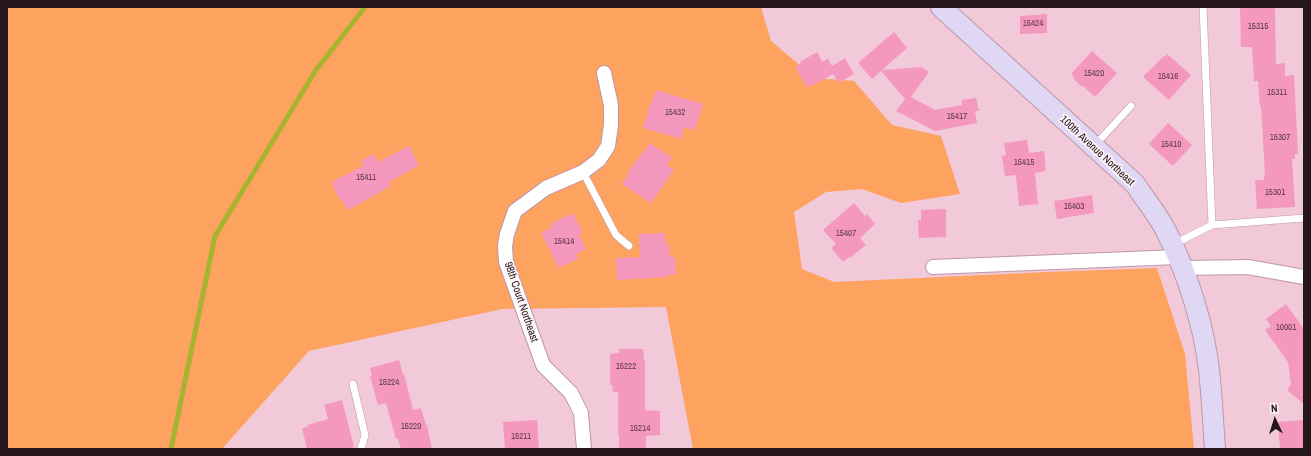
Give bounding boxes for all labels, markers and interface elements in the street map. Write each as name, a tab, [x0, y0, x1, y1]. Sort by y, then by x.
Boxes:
house number: 15424	[1023, 19, 1043, 29]
house number: 15315	[1248, 22, 1268, 32]
house number: 15420	[1084, 69, 1104, 79]
house number: 15416	[1158, 72, 1178, 82]
house number: 15311	[1267, 88, 1287, 98]
house number: 15432	[665, 108, 685, 118]
house number: 15417	[947, 112, 967, 122]
street label: 100th Avenue Northeast	[1057, 113, 1137, 189]
house number: 15307	[1270, 133, 1290, 143]
house number: 15410	[1161, 140, 1181, 150]
house number: 15415	[1014, 158, 1034, 168]
house number: 15411	[356, 173, 376, 183]
house number: 15301	[1265, 188, 1285, 198]
house number: 15403	[1064, 202, 1084, 212]
house number: 15407	[836, 229, 856, 239]
house number: 15414	[554, 237, 574, 247]
street label: 98th Court Northeast	[501, 260, 541, 344]
house number: 10001	[1276, 323, 1296, 333]
house number: 15222	[616, 362, 636, 372]
house number: 15224	[379, 378, 399, 388]
north arrow	[1255, 400, 1295, 440]
text: N	[1270, 401, 1278, 415]
house number: 15220	[401, 422, 421, 432]
house number: 15214	[630, 424, 650, 434]
house number: 15211	[511, 432, 531, 442]

